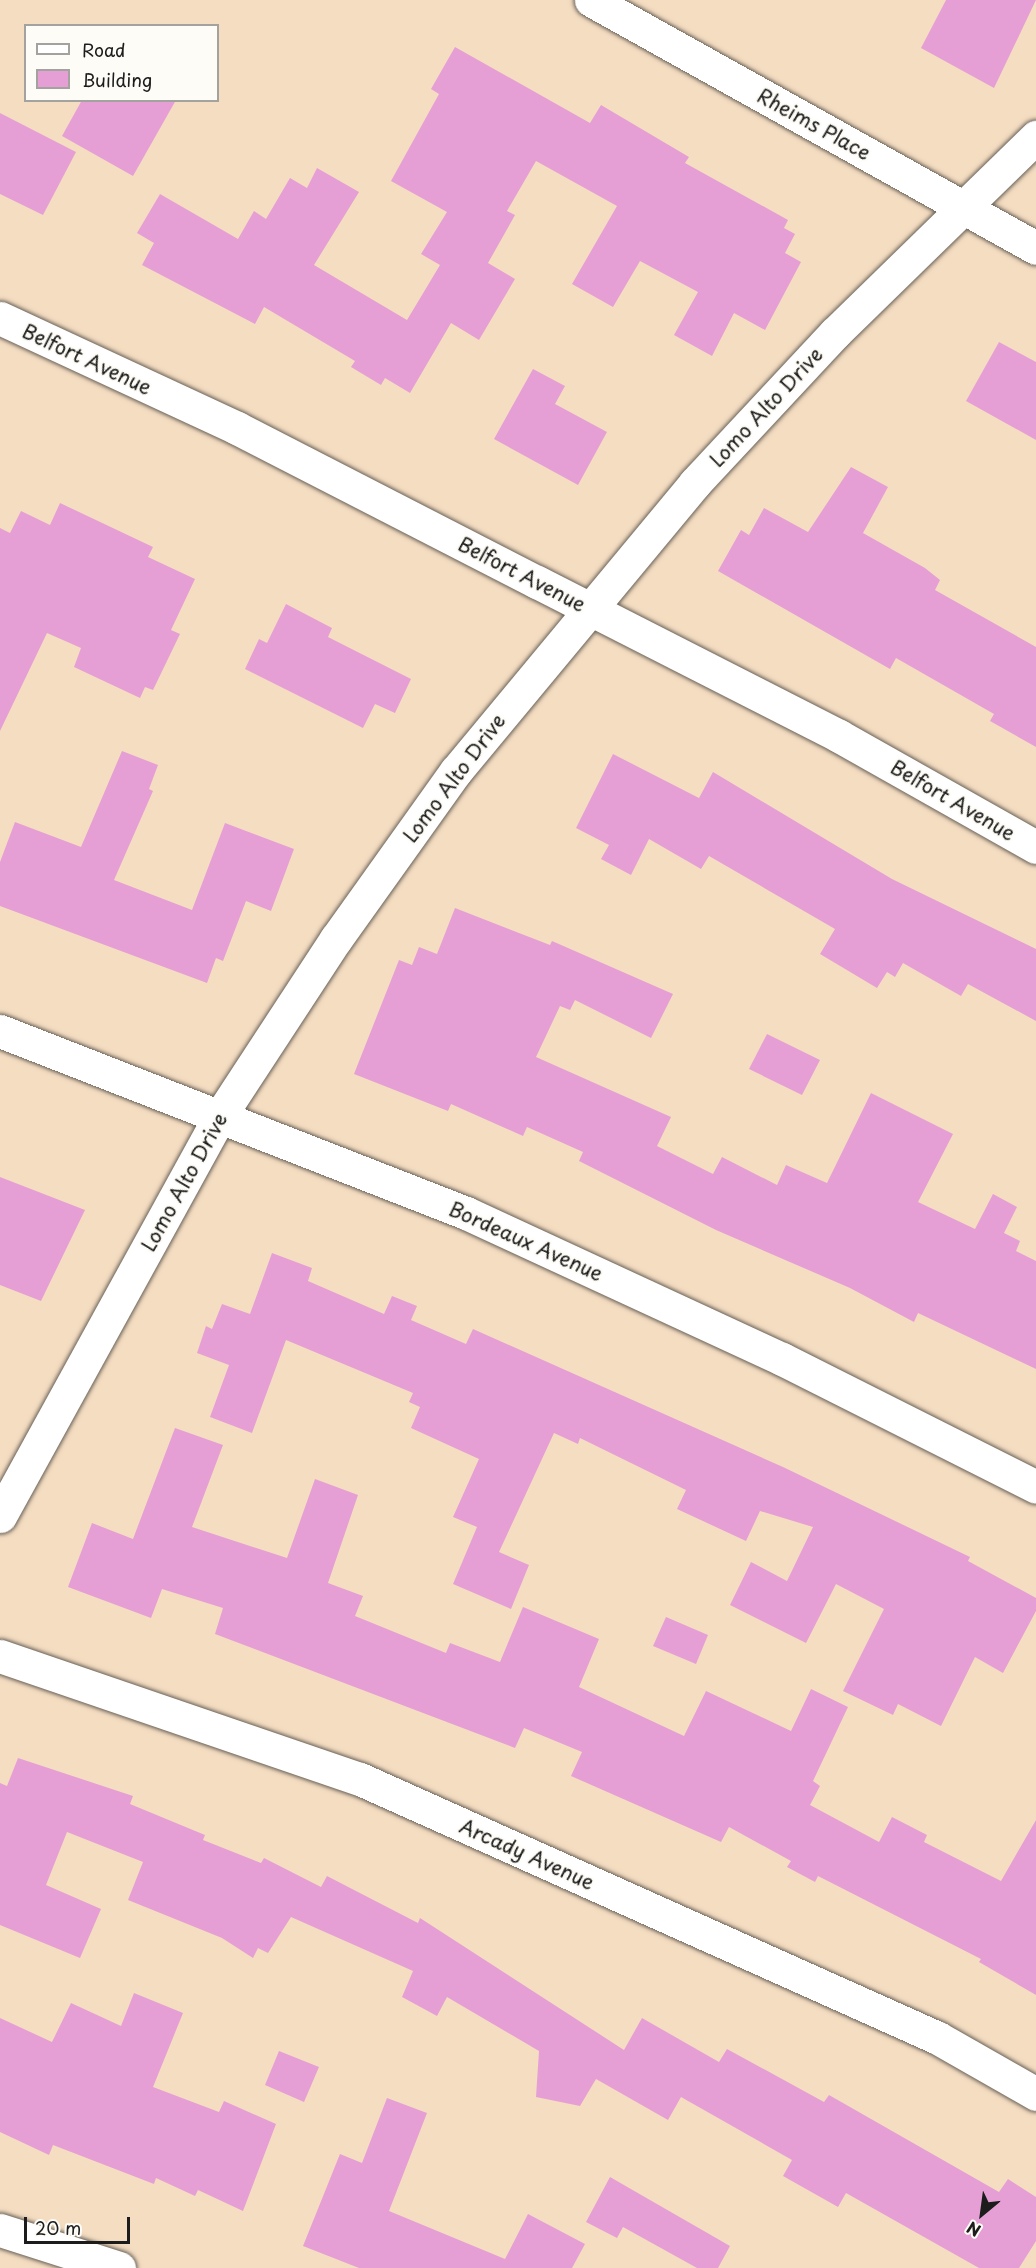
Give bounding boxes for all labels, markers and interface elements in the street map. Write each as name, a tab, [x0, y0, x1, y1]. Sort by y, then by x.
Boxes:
legend	[24, 24, 219, 102]
text: Road	[82, 36, 126, 63]
text: Building	[82, 66, 152, 93]
street label: Rheims Place	[753, 83, 875, 165]
street label: Belfort Avenue	[19, 319, 155, 399]
street label: Lomo Alto Drive	[704, 342, 828, 472]
street label: Belfort Avenue	[454, 532, 590, 616]
street label: Lomo Alto Drive	[398, 709, 510, 847]
street label: Belfort Avenue	[887, 755, 1019, 845]
street label: Lomo Alto Drive	[136, 1108, 232, 1256]
street label: Bordeaux Avenue	[446, 1196, 606, 1286]
street label: Arcady Avenue	[456, 1814, 598, 1894]
north arrow	[952, 2184, 1012, 2244]
scale bar	[27, 2205, 134, 2243]
text: 20 m	[35, 2214, 81, 2241]
text: N	[962, 2216, 985, 2243]

